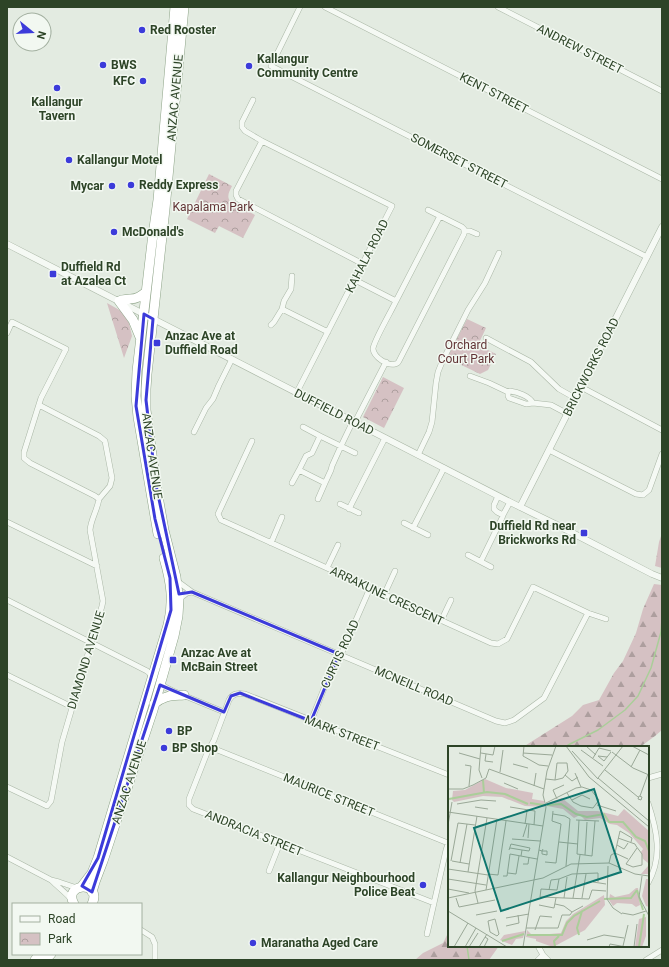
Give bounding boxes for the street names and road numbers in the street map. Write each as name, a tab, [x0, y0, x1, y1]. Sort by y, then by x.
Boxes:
street label: ANDREW STREET	[535, 21, 625, 77]
street label: ANZAC AVENUE	[164, 54, 186, 142]
street label: KENT STREET	[457, 70, 531, 116]
street label: SOMERSET STREET	[408, 131, 510, 191]
street label: KAHALA ROAD	[342, 217, 392, 295]
street label: BRICKWORKS ROAD	[560, 315, 622, 419]
street label: DUFFIELD ROAD	[292, 386, 376, 438]
street label: ANZAC AVENUE	[139, 412, 165, 500]
street label: ARRAKUNE CRESCENT	[328, 564, 446, 628]
street label: DIAMOND AVENUE	[64, 609, 108, 711]
street label: CURTIS ROAD	[318, 617, 362, 691]
street label: MCNEILL ROAD	[373, 663, 456, 709]
street label: MARK STREET	[303, 712, 381, 754]
street label: ANZAC AVENUE	[109, 738, 149, 826]
street label: MAURICE STREET	[281, 770, 377, 820]
street label: ANDRACIA STREET	[203, 807, 305, 859]

